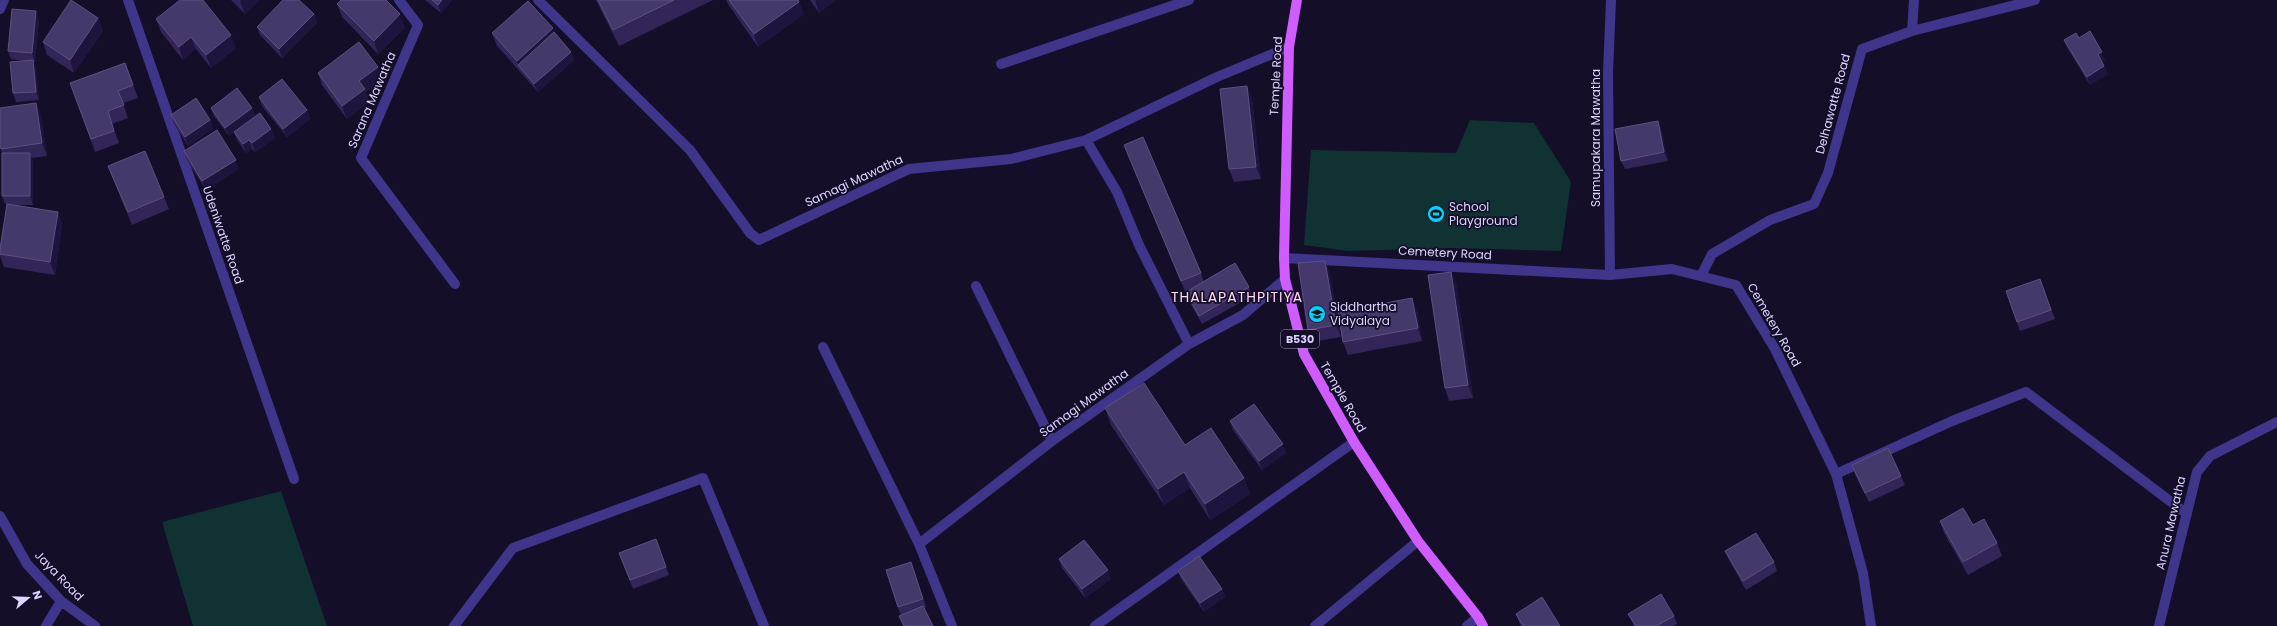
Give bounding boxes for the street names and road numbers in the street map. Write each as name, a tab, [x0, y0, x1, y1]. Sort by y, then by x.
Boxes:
street label: Temple Road	[1265, 36, 1286, 116]
street label: Sarana Mawatha	[344, 49, 400, 151]
street label: Delhawatte Road	[1811, 52, 1854, 156]
street label: Samupakara Mawatha	[1587, 69, 1604, 207]
street label: Samagi Mawatha	[802, 150, 906, 211]
street label: Udeniwatte Road	[199, 183, 248, 286]
street label: Cemetery Road	[1398, 242, 1492, 263]
street label: Cemetery Road	[1744, 280, 1805, 370]
road number: B530	[1281, 330, 1319, 348]
street label: Temple Road	[1316, 358, 1371, 435]
street label: Samagi Mawatha	[1036, 364, 1132, 441]
street label: Anura Mawatha	[2151, 474, 2190, 571]
street label: Jaya Road	[31, 547, 88, 604]

